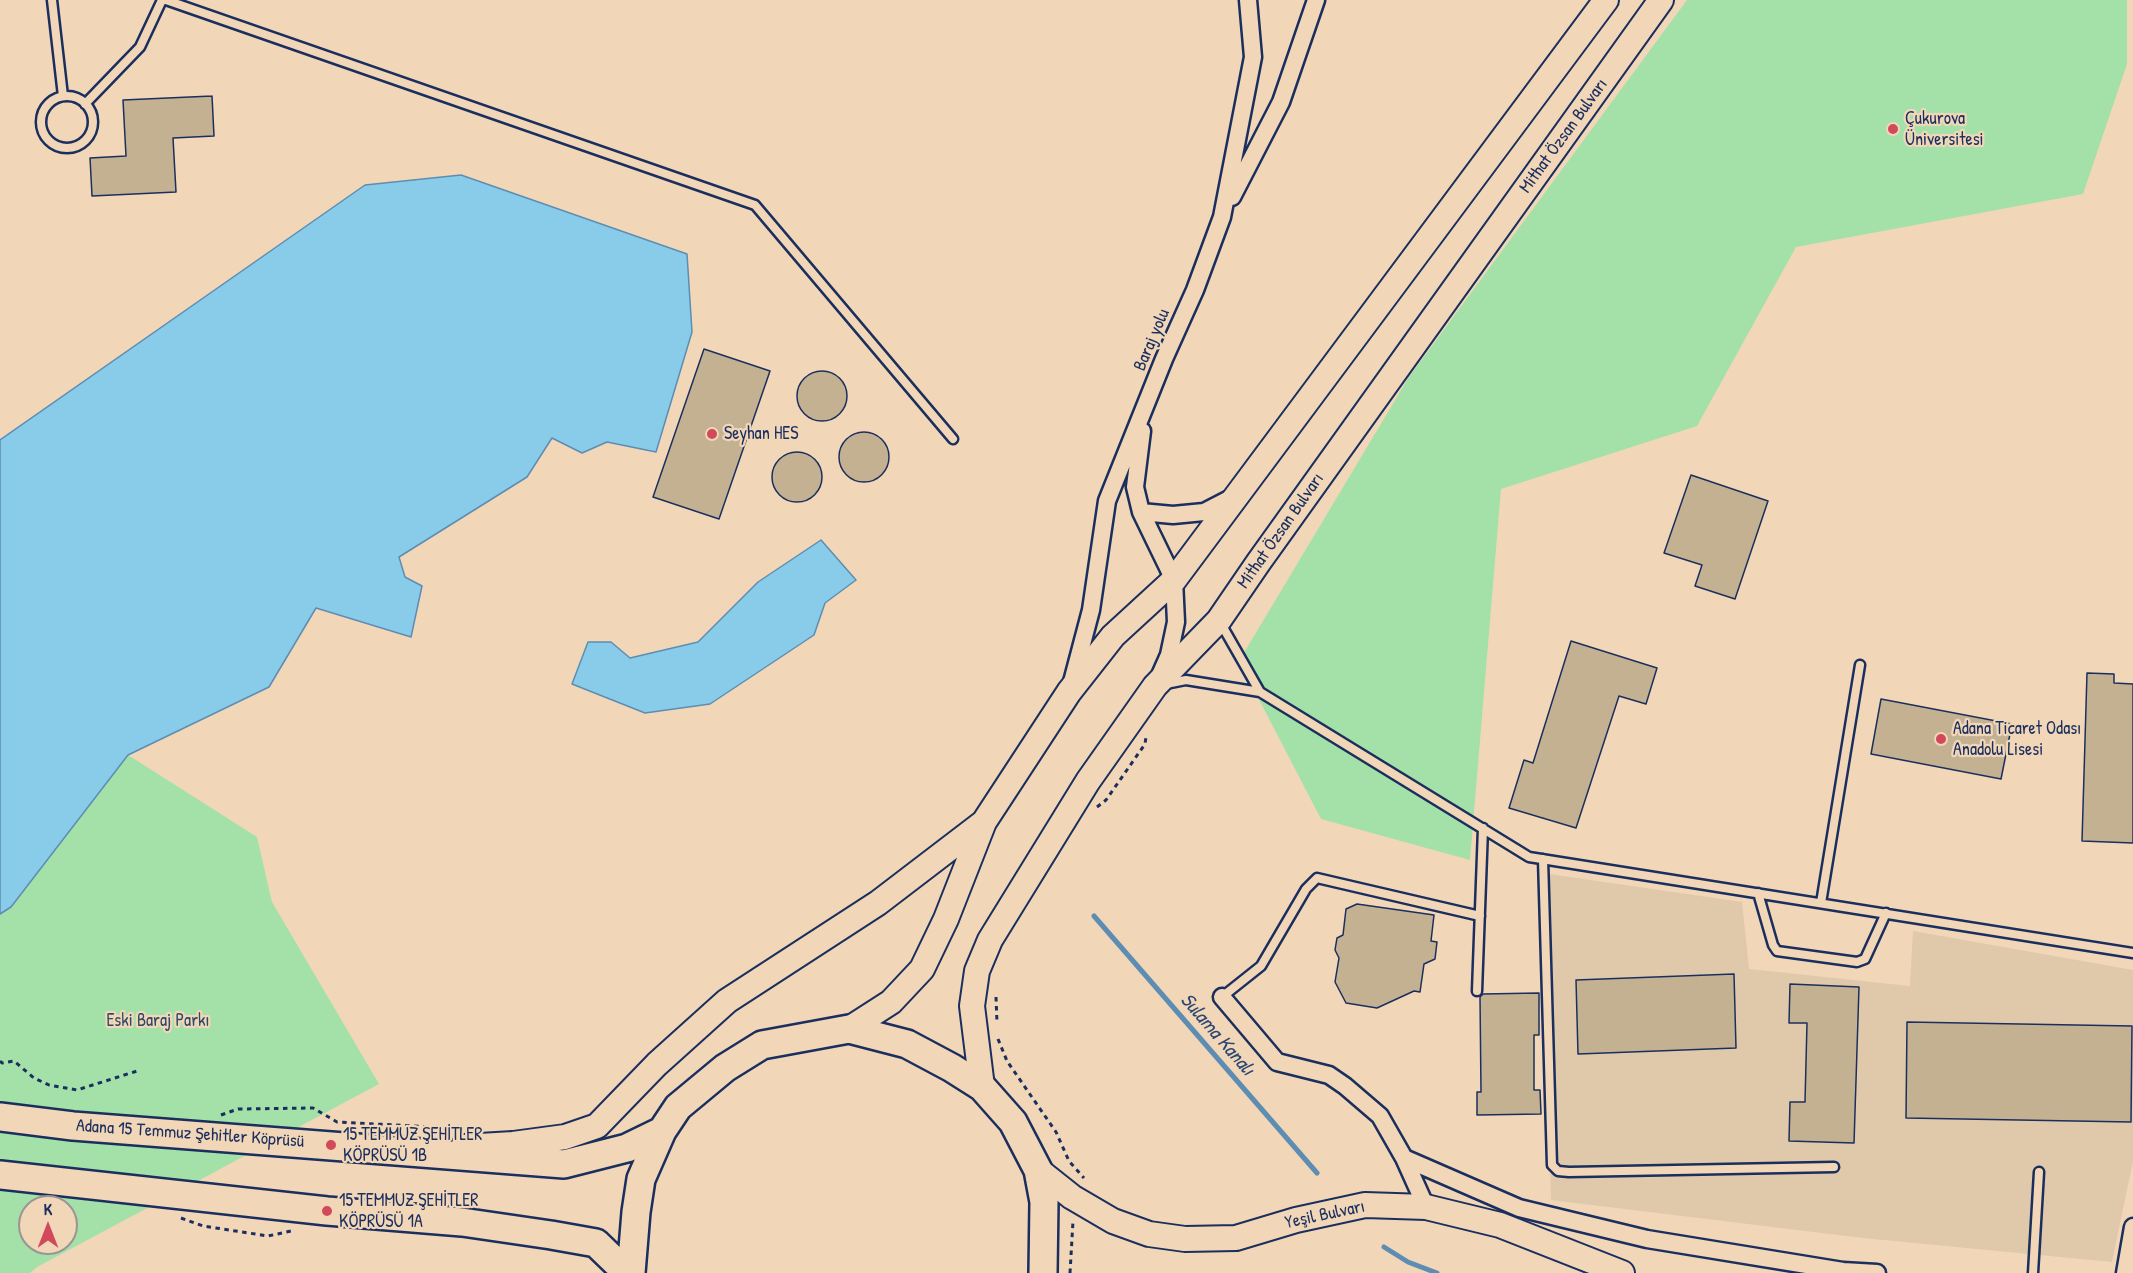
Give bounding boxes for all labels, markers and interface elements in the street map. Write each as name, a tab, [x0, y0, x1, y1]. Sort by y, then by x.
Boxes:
street label: Mithat Özsan Bulvarı	[1515, 75, 1613, 197]
place label: Çukurova Üniversitesi	[1905, 108, 1984, 150]
marker: Çukurova Üniversitesi	[1886, 122, 1900, 136]
street label: Baraj yolu	[1129, 306, 1175, 374]
place label: Seyhan HES	[724, 423, 799, 445]
marker: Seyhan HES	[705, 427, 719, 441]
street label: Mithat Özsan Bulvarı	[1233, 469, 1329, 593]
place label: Adana Ticaret Odası Anadolu Lisesi	[1953, 718, 2081, 760]
marker: Adana Ticaret Odası Anadolu Lisesi	[1934, 732, 1948, 746]
water label: Sulama Kanalı	[1175, 989, 1259, 1081]
park label: Eski Baraj Parkı	[106, 1010, 210, 1032]
street label: Adana 15 Temmuz Şehitler Köprüsü	[75, 1115, 305, 1153]
place label: 15 TEMMUZ ŞEHİTLER KÖPRÜSÜ 1B	[343, 1124, 482, 1166]
marker: 15 TEMMUZ ŞEHİTLER KÖPRÜSÜ 1B	[324, 1138, 338, 1152]
place label: 15 TEMMUZ ŞEHİTLER KÖPRÜSÜ 1A	[339, 1190, 478, 1232]
north arrow	[18, 1195, 78, 1255]
street label: Yeşil Bulvarı	[1283, 1196, 1367, 1234]
text: K	[44, 1198, 52, 1220]
marker: 15 TEMMUZ ŞEHİTLER KÖPRÜSÜ 1A	[320, 1204, 334, 1218]

